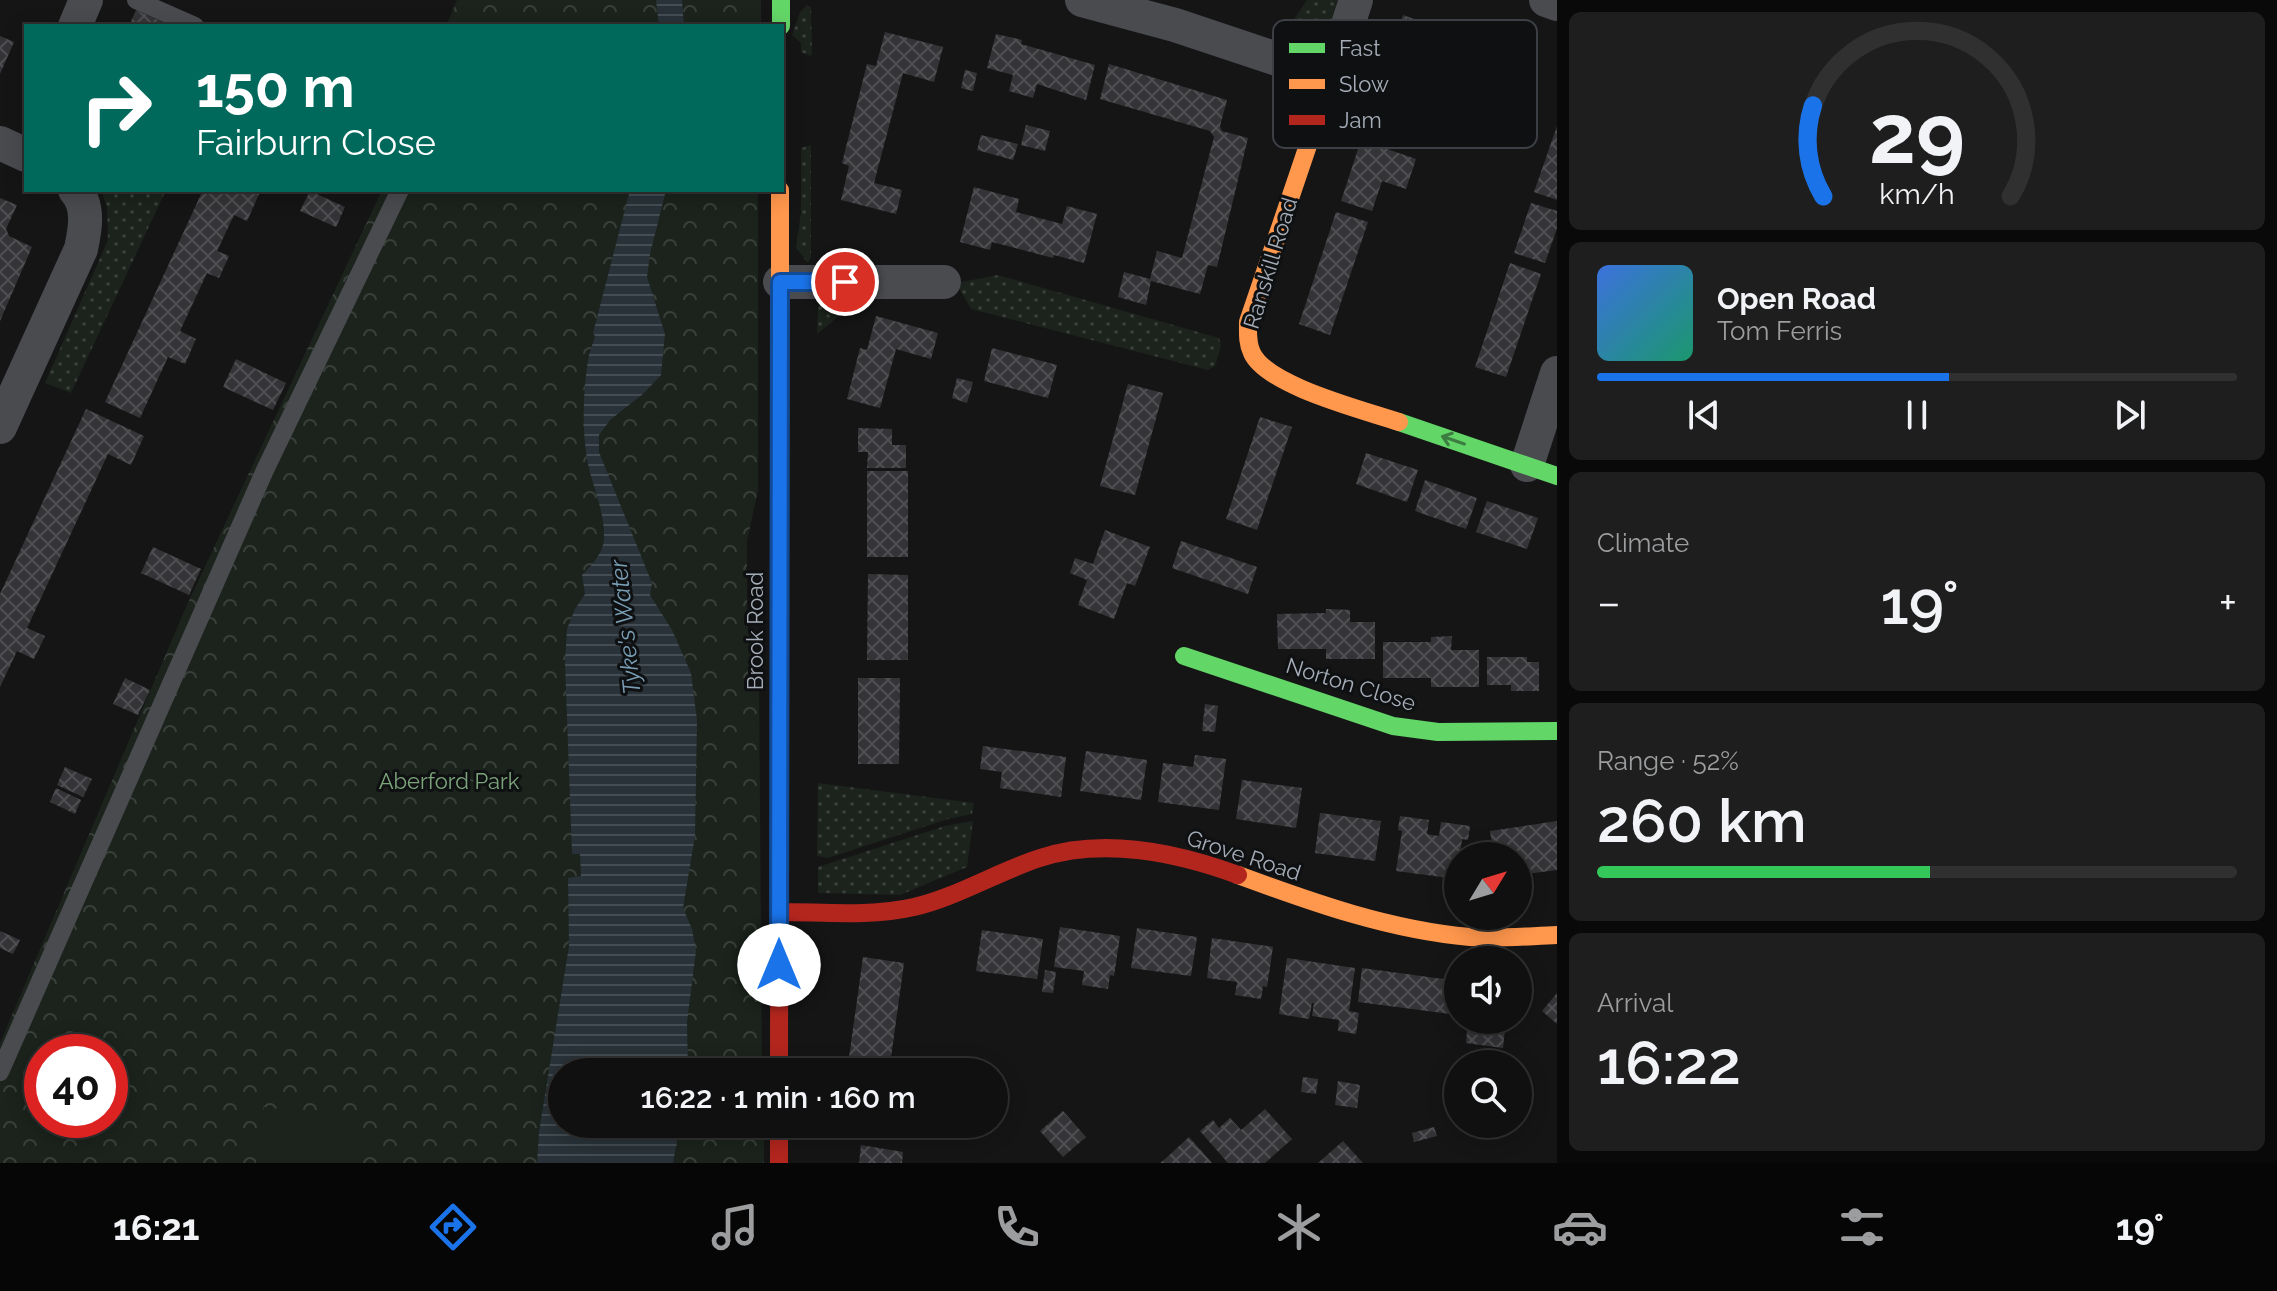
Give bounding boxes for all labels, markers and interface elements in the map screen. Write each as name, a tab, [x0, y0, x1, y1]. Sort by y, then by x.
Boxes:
legend	[1273, 20, 1537, 148]
text: Fast	[1339, 35, 1381, 61]
text: 150 m	[196, 54, 355, 120]
icon: right	[64, 56, 168, 160]
text: Slow	[1339, 71, 1389, 97]
text: 29	[1869, 85, 1965, 182]
text: Jam	[1339, 107, 1382, 133]
text: Fairburn Close	[196, 121, 436, 163]
text: km/h	[1879, 177, 1955, 211]
street label: Ranskill Road	[1238, 194, 1302, 332]
pin	[811, 248, 879, 316]
icon: arrive	[823, 260, 867, 304]
text: Open Road	[1717, 281, 1876, 316]
text: Tom Ferris	[1717, 316, 1842, 346]
icon: previous	[1682, 393, 1726, 437]
icon: pause	[1895, 393, 1939, 437]
icon: next	[2108, 393, 2152, 437]
one-way arrow	[1441, 431, 1466, 446]
text: Climate	[1597, 528, 1689, 558]
water label: Tyke's Water	[603, 557, 647, 696]
text: 19°	[1880, 568, 1959, 638]
street label: Brook Road	[742, 572, 768, 690]
text: −	[1597, 577, 1621, 628]
text: +	[2219, 577, 2237, 628]
street label: Norton Close	[1283, 652, 1419, 716]
text: Range · 52%	[1597, 746, 1739, 776]
park label: Aberford Park	[379, 768, 520, 794]
text: 260 km	[1597, 786, 1807, 856]
street label: Grove Road	[1184, 824, 1304, 886]
north arrow	[1444, 842, 1532, 930]
map controls	[1444, 842, 1532, 1138]
position arrow	[737, 923, 821, 1007]
button: sound	[1444, 946, 1532, 1034]
text: Arrival	[1597, 988, 1673, 1018]
text: 16:22	[1597, 1028, 1741, 1098]
speed limit sign: 40	[24, 1034, 128, 1138]
button: search	[1444, 1050, 1532, 1138]
text: 16:22 · 1 min · 160 m	[641, 1080, 915, 1115]
icon: directions	[425, 1199, 481, 1255]
icon: music	[707, 1199, 763, 1255]
icon: phone	[989, 1199, 1045, 1255]
icon: climate	[1271, 1199, 1327, 1255]
icon: car	[1552, 1199, 1608, 1255]
icon: filters	[1834, 1199, 1890, 1255]
text: 16:21	[113, 1206, 200, 1248]
text: 19°	[2116, 1206, 2164, 1248]

